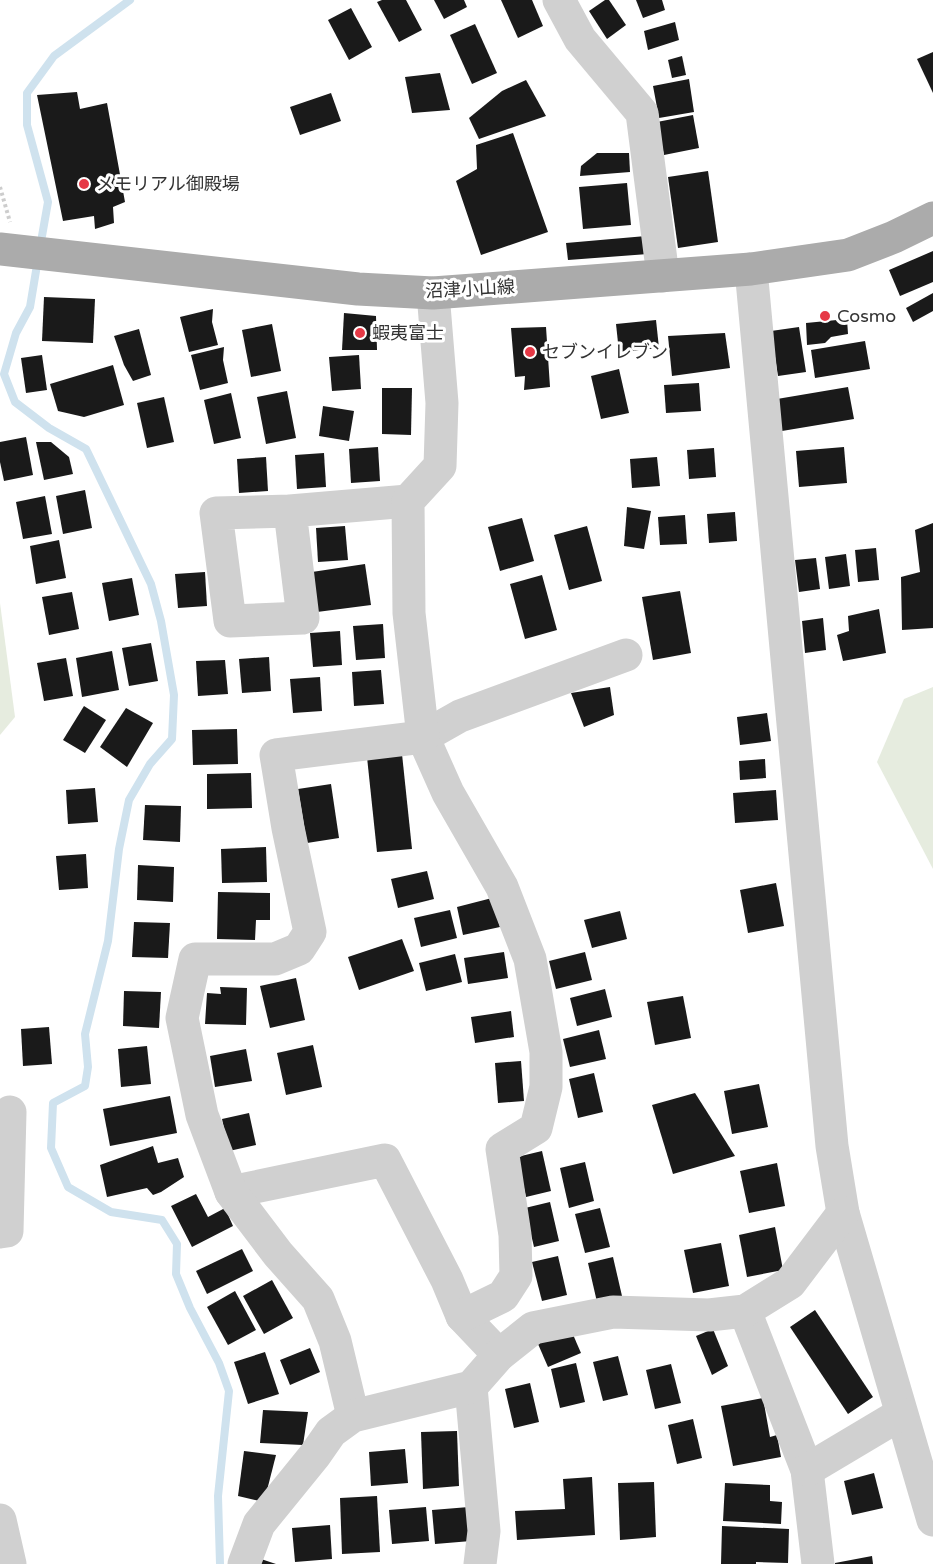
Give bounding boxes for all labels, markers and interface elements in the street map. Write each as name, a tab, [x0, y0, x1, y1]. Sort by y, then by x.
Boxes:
place label: メモリアル御殿場	[96, 173, 240, 195]
marker: メモリアル御殿場	[77, 177, 91, 191]
street label: 沼津小山線	[424, 276, 516, 302]
place label: Cosmo	[837, 305, 896, 327]
marker: Cosmo	[818, 309, 832, 323]
place label: 蝦夷富士	[372, 322, 444, 344]
marker: 蝦夷富士	[353, 326, 367, 340]
place label: セブンイレブン	[542, 341, 668, 363]
marker: セブンイレブン	[523, 345, 537, 359]

